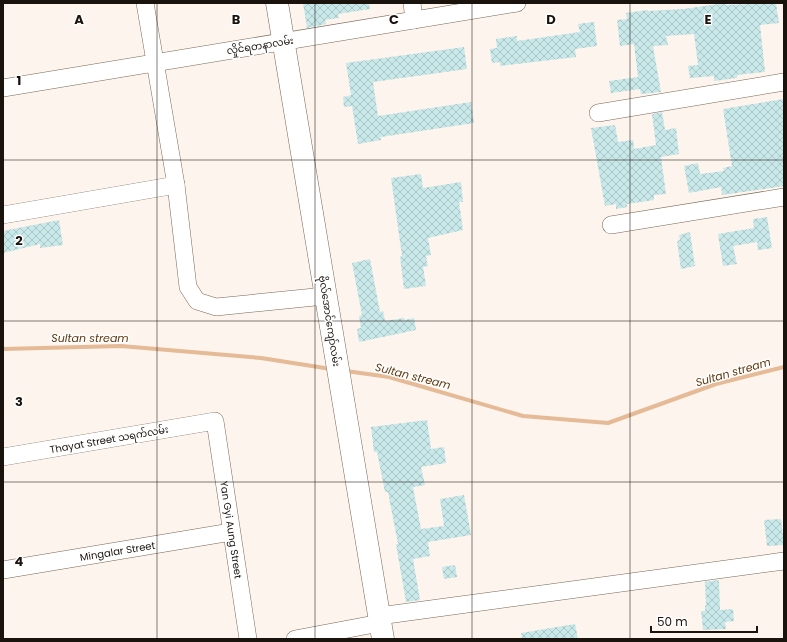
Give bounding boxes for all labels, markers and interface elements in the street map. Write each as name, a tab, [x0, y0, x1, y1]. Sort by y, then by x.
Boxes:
text: A	[74, 10, 84, 29]
text: B	[232, 10, 241, 29]
text: C	[389, 10, 399, 29]
text: D	[546, 10, 556, 29]
text: E	[704, 10, 712, 29]
street label: လှိုင်ရတနာလမ်း	[226, 33, 295, 59]
text: 1	[17, 71, 21, 90]
text: 2	[15, 231, 23, 250]
street label: ဗိုလ်အောင်ကျော်လမ်း	[314, 274, 344, 368]
water label: Sultan stream	[51, 330, 129, 346]
water label: Sultan stream	[694, 354, 772, 390]
water label: Sultan stream	[374, 359, 452, 393]
text: 3	[15, 392, 23, 411]
street label: Thayat Street သရက်လမ်း	[49, 422, 170, 458]
street label: Yan Gyi Aung Street	[216, 480, 246, 580]
street label: Mingalar Street	[79, 538, 157, 565]
text: 4	[15, 552, 24, 571]
scale bar	[651, 608, 757, 634]
text: 50 m	[657, 613, 688, 630]

